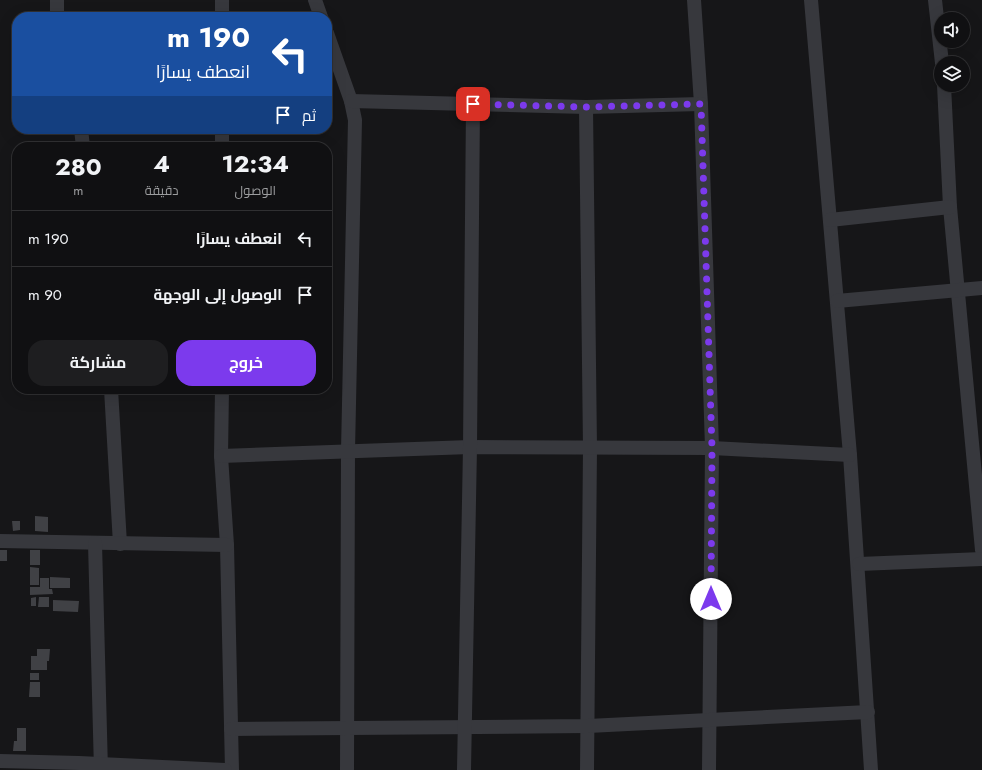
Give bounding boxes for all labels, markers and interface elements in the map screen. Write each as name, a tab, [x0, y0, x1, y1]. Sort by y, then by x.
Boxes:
map controls	[934, 12, 970, 92]
button: sound	[934, 12, 970, 48]
text: 190 m	[167, 17, 250, 58]
icon: left	[264, 28, 316, 80]
button: layers	[934, 56, 970, 92]
text: انعطف يسارًا	[156, 59, 250, 85]
pin	[456, 87, 490, 121]
icon: arrive	[462, 93, 484, 115]
icon: arrive	[272, 104, 294, 126]
text: ثم	[302, 105, 316, 127]
text: 4	[153, 146, 170, 181]
text: 12:34	[222, 146, 289, 181]
text: 280	[55, 149, 102, 184]
text: m	[73, 181, 83, 200]
text: دقيقة	[145, 181, 179, 200]
text: الوصول	[235, 181, 276, 200]
text: 190 m	[28, 228, 69, 250]
text: انعطف يسارًا	[196, 228, 282, 250]
icon: left	[294, 228, 316, 250]
text: 90 m	[28, 284, 62, 306]
text: الوصول إلى الوجهة	[153, 284, 282, 306]
icon: arrive	[294, 284, 316, 306]
button: مشاركة	[28, 340, 168, 386]
button: خروج	[176, 340, 316, 386]
position arrow	[690, 578, 732, 620]

